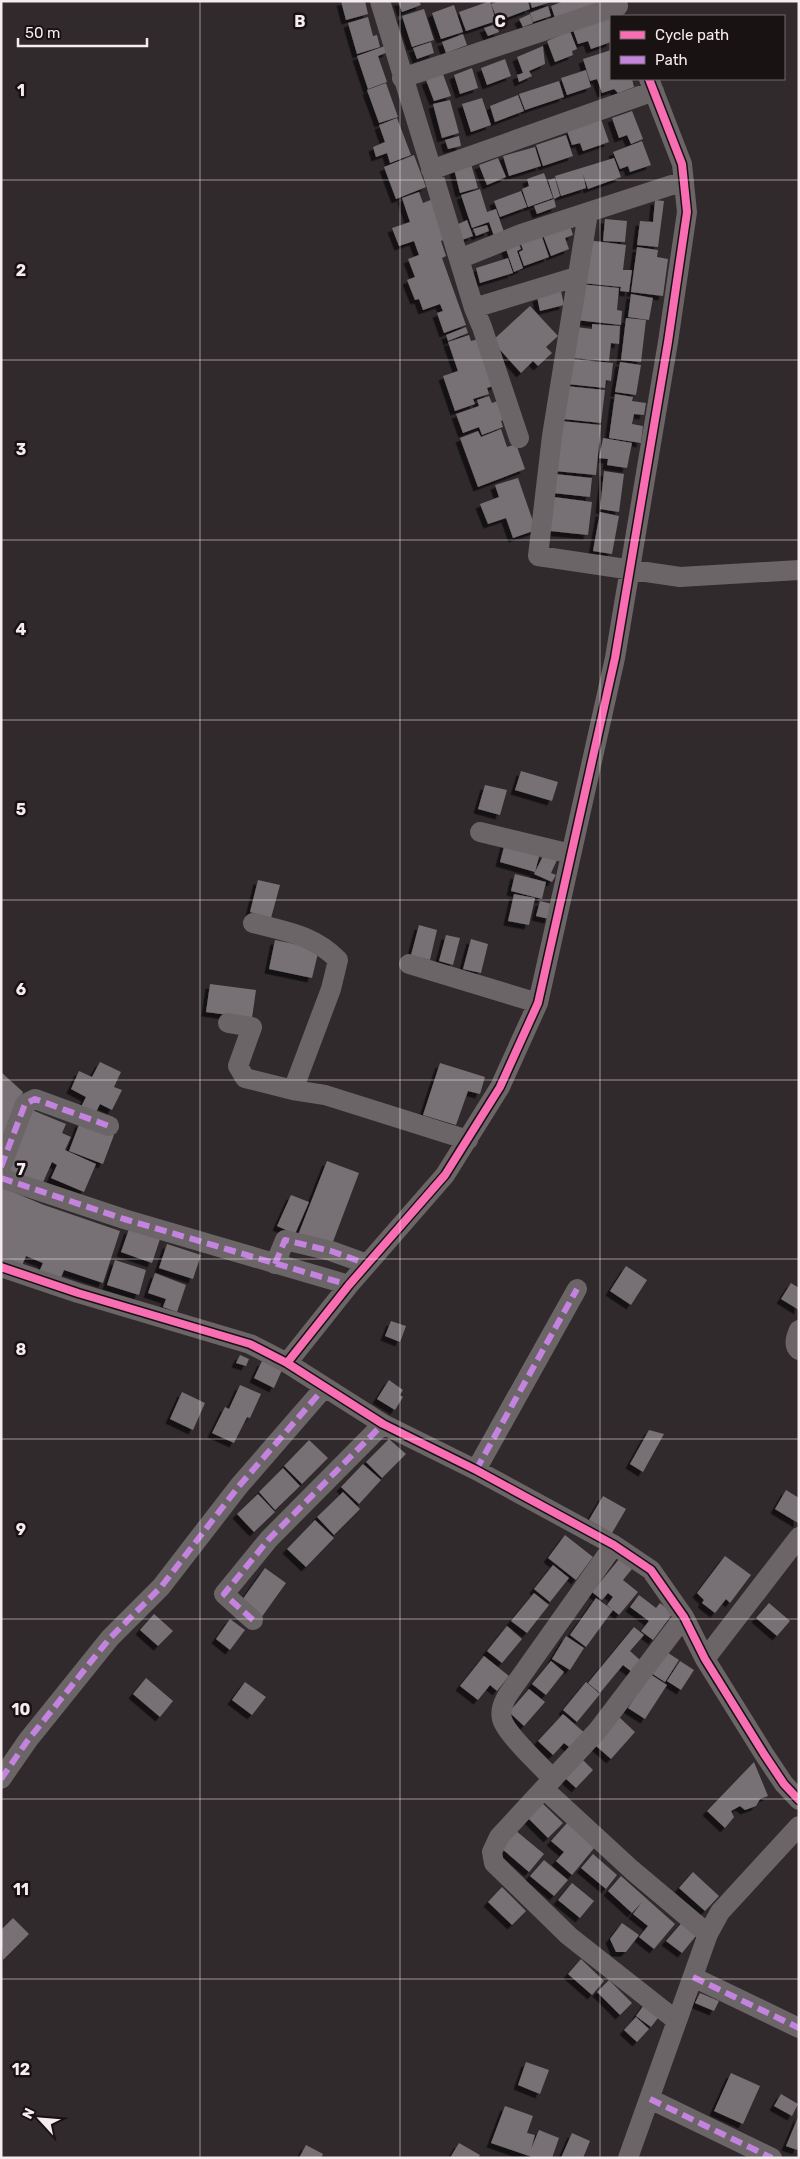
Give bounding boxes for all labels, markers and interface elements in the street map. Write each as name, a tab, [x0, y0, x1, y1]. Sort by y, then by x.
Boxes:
text: B	[294, 12, 306, 31]
text: C	[494, 12, 506, 31]
scale bar	[18, 15, 146, 47]
legend	[610, 15, 785, 80]
text: 50 m	[25, 24, 60, 42]
text: Cycle path	[655, 26, 729, 44]
text: Path	[655, 51, 688, 69]
text: 1	[17, 81, 25, 100]
text: 2	[16, 261, 26, 280]
text: 3	[16, 440, 26, 459]
text: 4	[16, 620, 27, 639]
text: 5	[16, 800, 26, 819]
text: 6	[16, 980, 26, 999]
text: 7	[16, 1160, 26, 1179]
text: 8	[16, 1340, 27, 1359]
text: 9	[16, 1520, 26, 1539]
text: 10	[12, 1700, 31, 1719]
text: 11	[13, 1880, 29, 1899]
text: 12	[12, 2060, 30, 2079]
north arrow	[15, 2094, 65, 2144]
text: N	[19, 2105, 39, 2122]

